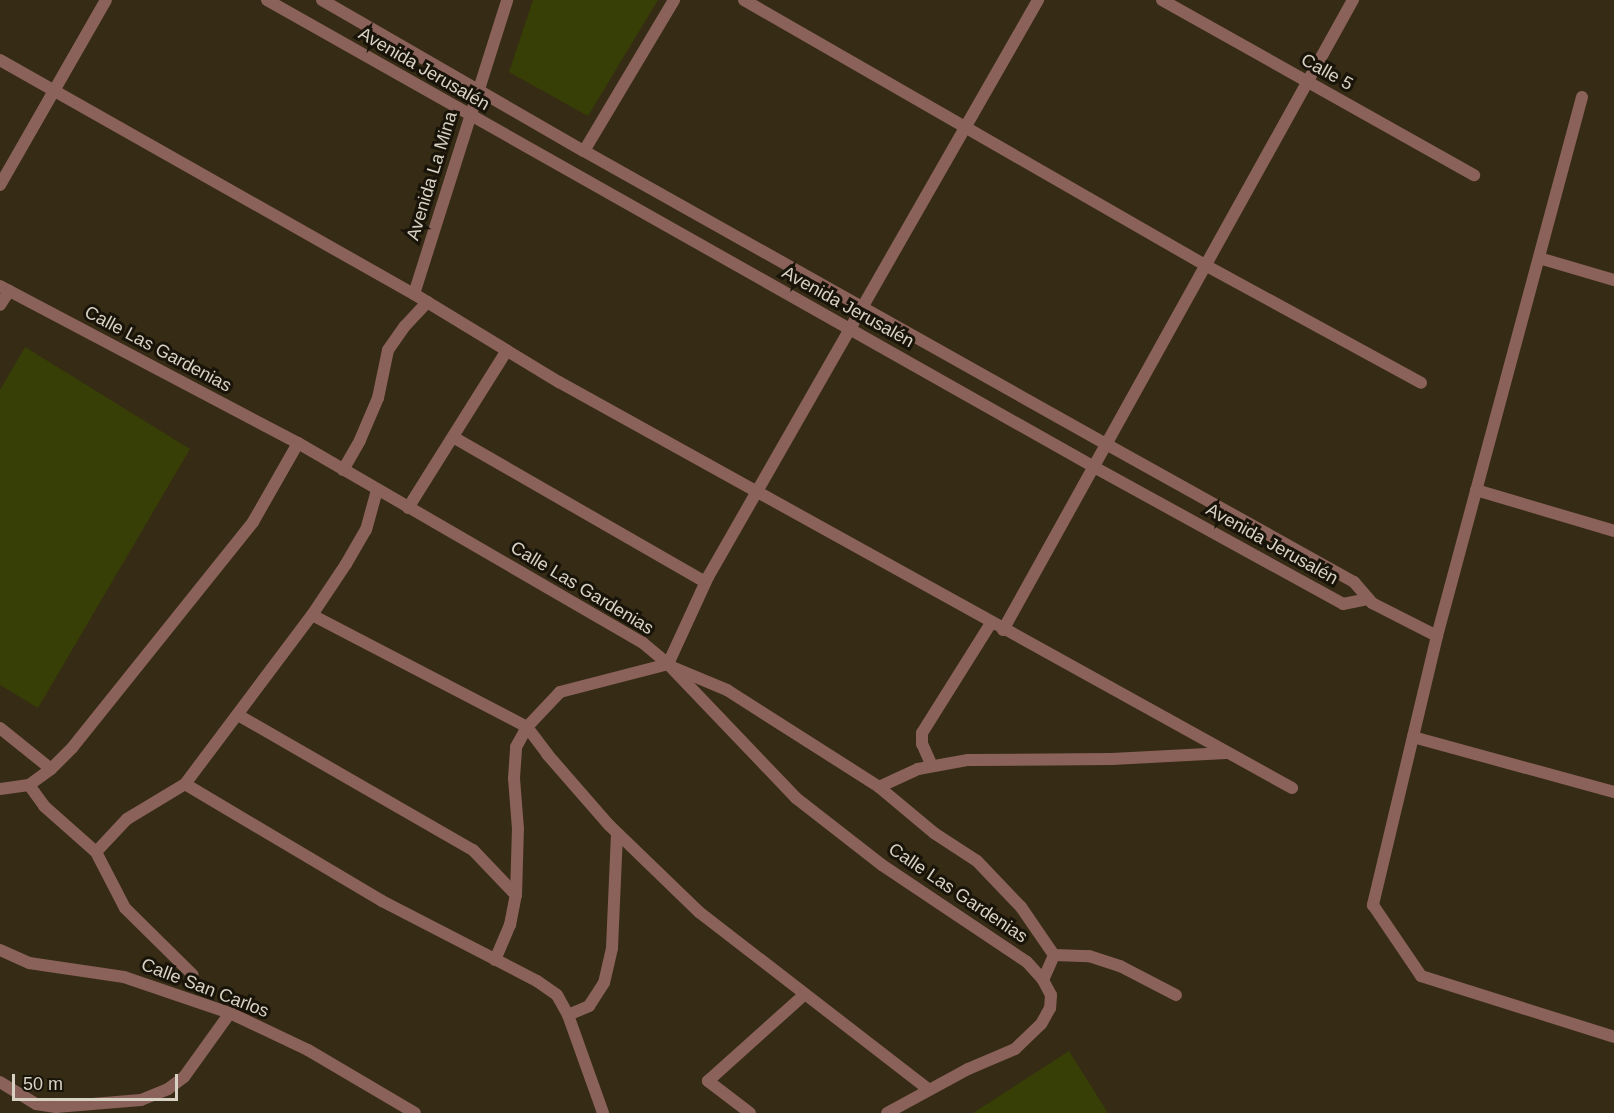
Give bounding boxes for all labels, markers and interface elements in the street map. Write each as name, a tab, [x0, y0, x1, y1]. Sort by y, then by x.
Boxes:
street label: Avenida Jerusalén	[355, 23, 493, 115]
street label: Calle 5	[1297, 49, 1357, 95]
street label: Avenida La Mina	[402, 109, 462, 243]
street label: Avenida Jerusalén	[778, 262, 918, 352]
street label: Calle Las Gardenias	[81, 301, 235, 397]
street label: Avenida Jerusalén	[1202, 499, 1342, 589]
street label: Calle Las Gardenias	[507, 537, 657, 639]
street label: Calle Las Gardenias	[884, 838, 1032, 948]
street label: Calle San Carlos	[138, 954, 272, 1022]
scale bar	[15, 1062, 182, 1100]
text: 50 m	[23, 1074, 63, 1094]

